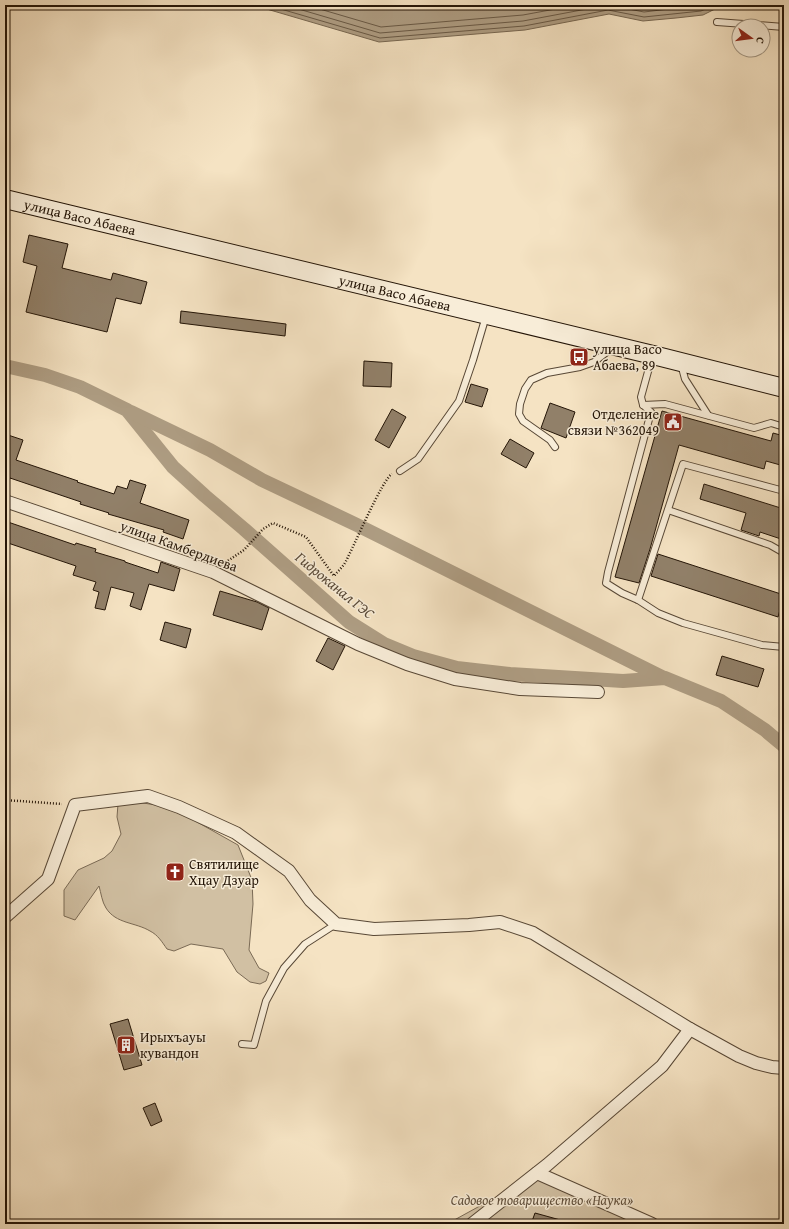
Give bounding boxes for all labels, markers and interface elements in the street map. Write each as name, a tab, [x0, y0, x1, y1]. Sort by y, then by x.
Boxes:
north arrow	[731, 18, 771, 58]
text: С	[752, 35, 769, 45]
street label: улица Васо Абаева	[21, 194, 138, 240]
street label: улица Васо Абаева	[336, 270, 453, 316]
place label: улица Васо Абаева, 89	[592, 339, 662, 375]
bus stop icon: улица Васо Абаева, 89	[568, 346, 590, 368]
place label: Отделение связи №362049	[568, 404, 659, 440]
public building icon: Отделение связи №362049	[662, 411, 684, 433]
street label: улица Камбердиева	[117, 515, 241, 577]
water label: Гидроканал ГЭС	[290, 546, 379, 624]
place label: Святилище Хцау Дзуар	[189, 854, 259, 890]
church icon: Святилище Хцау Дзуар	[164, 861, 186, 883]
place label: Ирыхъауы кувандон	[140, 1027, 206, 1063]
building icon: Ирыхъауы кувандон	[115, 1034, 137, 1056]
park label: Садовое товарищество «Наука»	[451, 1190, 633, 1210]

